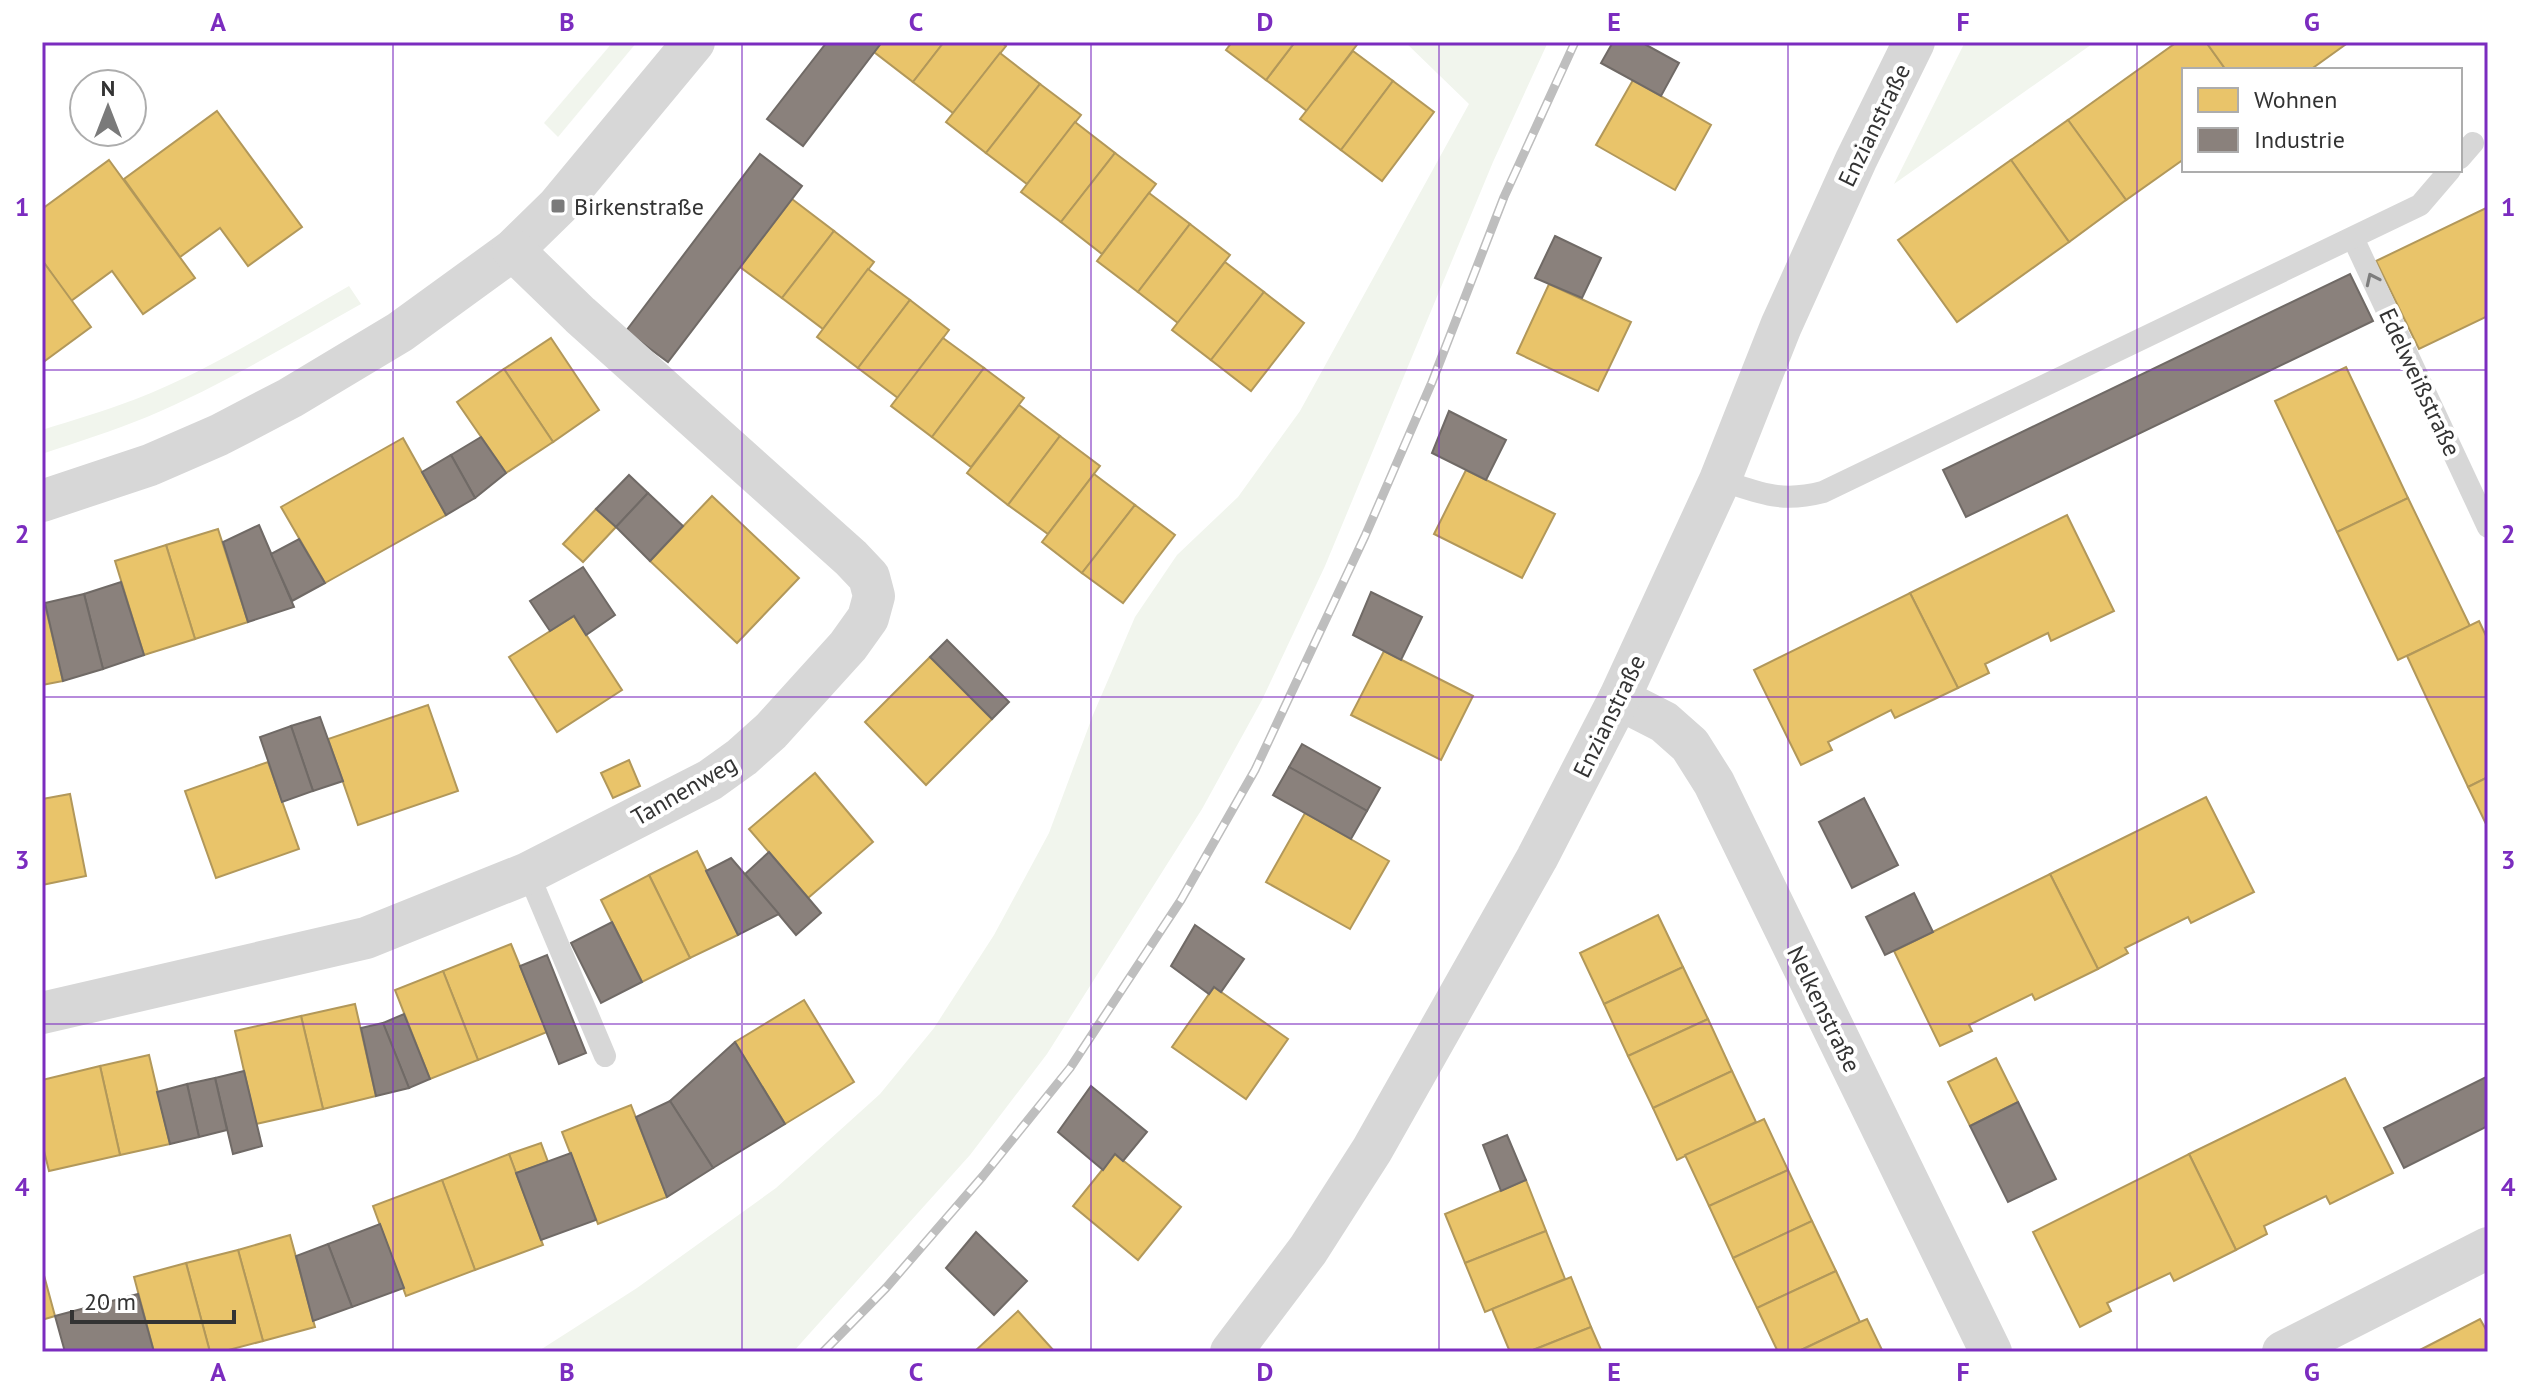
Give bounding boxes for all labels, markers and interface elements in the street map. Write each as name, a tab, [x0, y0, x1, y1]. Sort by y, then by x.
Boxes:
text: A	[210, 5, 226, 38]
text: B	[559, 5, 575, 38]
text: C	[909, 5, 923, 38]
text: D	[1257, 5, 1273, 38]
text: E	[1607, 5, 1621, 38]
text: F	[1956, 5, 1970, 38]
text: G	[2304, 5, 2320, 38]
street label: Enzianstraße	[1831, 58, 1917, 192]
north arrow	[68, 68, 148, 148]
legend	[2182, 68, 2462, 172]
text: N	[101, 74, 115, 102]
text: Wohnen	[2254, 84, 2337, 115]
text: Industrie	[2254, 124, 2345, 155]
text: 1	[15, 190, 29, 223]
text: 1	[2501, 190, 2515, 223]
place label: Birkenstraße	[574, 191, 704, 222]
marker: Birkenstraße	[549, 197, 567, 215]
one-way arrow	[2366, 272, 2382, 287]
street label: Edelweißstraße	[2372, 303, 2468, 461]
text: 2	[15, 517, 29, 550]
text: 2	[2501, 517, 2515, 550]
street label: Enzianstraße	[1566, 649, 1652, 783]
street label: Tannenweg	[626, 747, 742, 833]
text: 3	[15, 843, 29, 876]
text: 3	[2501, 843, 2515, 876]
street label: Nelkenstraße	[1780, 941, 1868, 1077]
text: 4	[15, 1170, 30, 1203]
text: 4	[2501, 1170, 2516, 1203]
scale bar	[72, 1274, 234, 1324]
text: 20 m	[84, 1286, 136, 1317]
text: A	[210, 1355, 226, 1388]
text: B	[559, 1355, 575, 1388]
text: C	[909, 1355, 923, 1388]
text: D	[1257, 1355, 1273, 1388]
text: E	[1607, 1355, 1621, 1388]
text: F	[1956, 1355, 1970, 1388]
text: G	[2304, 1355, 2320, 1388]

